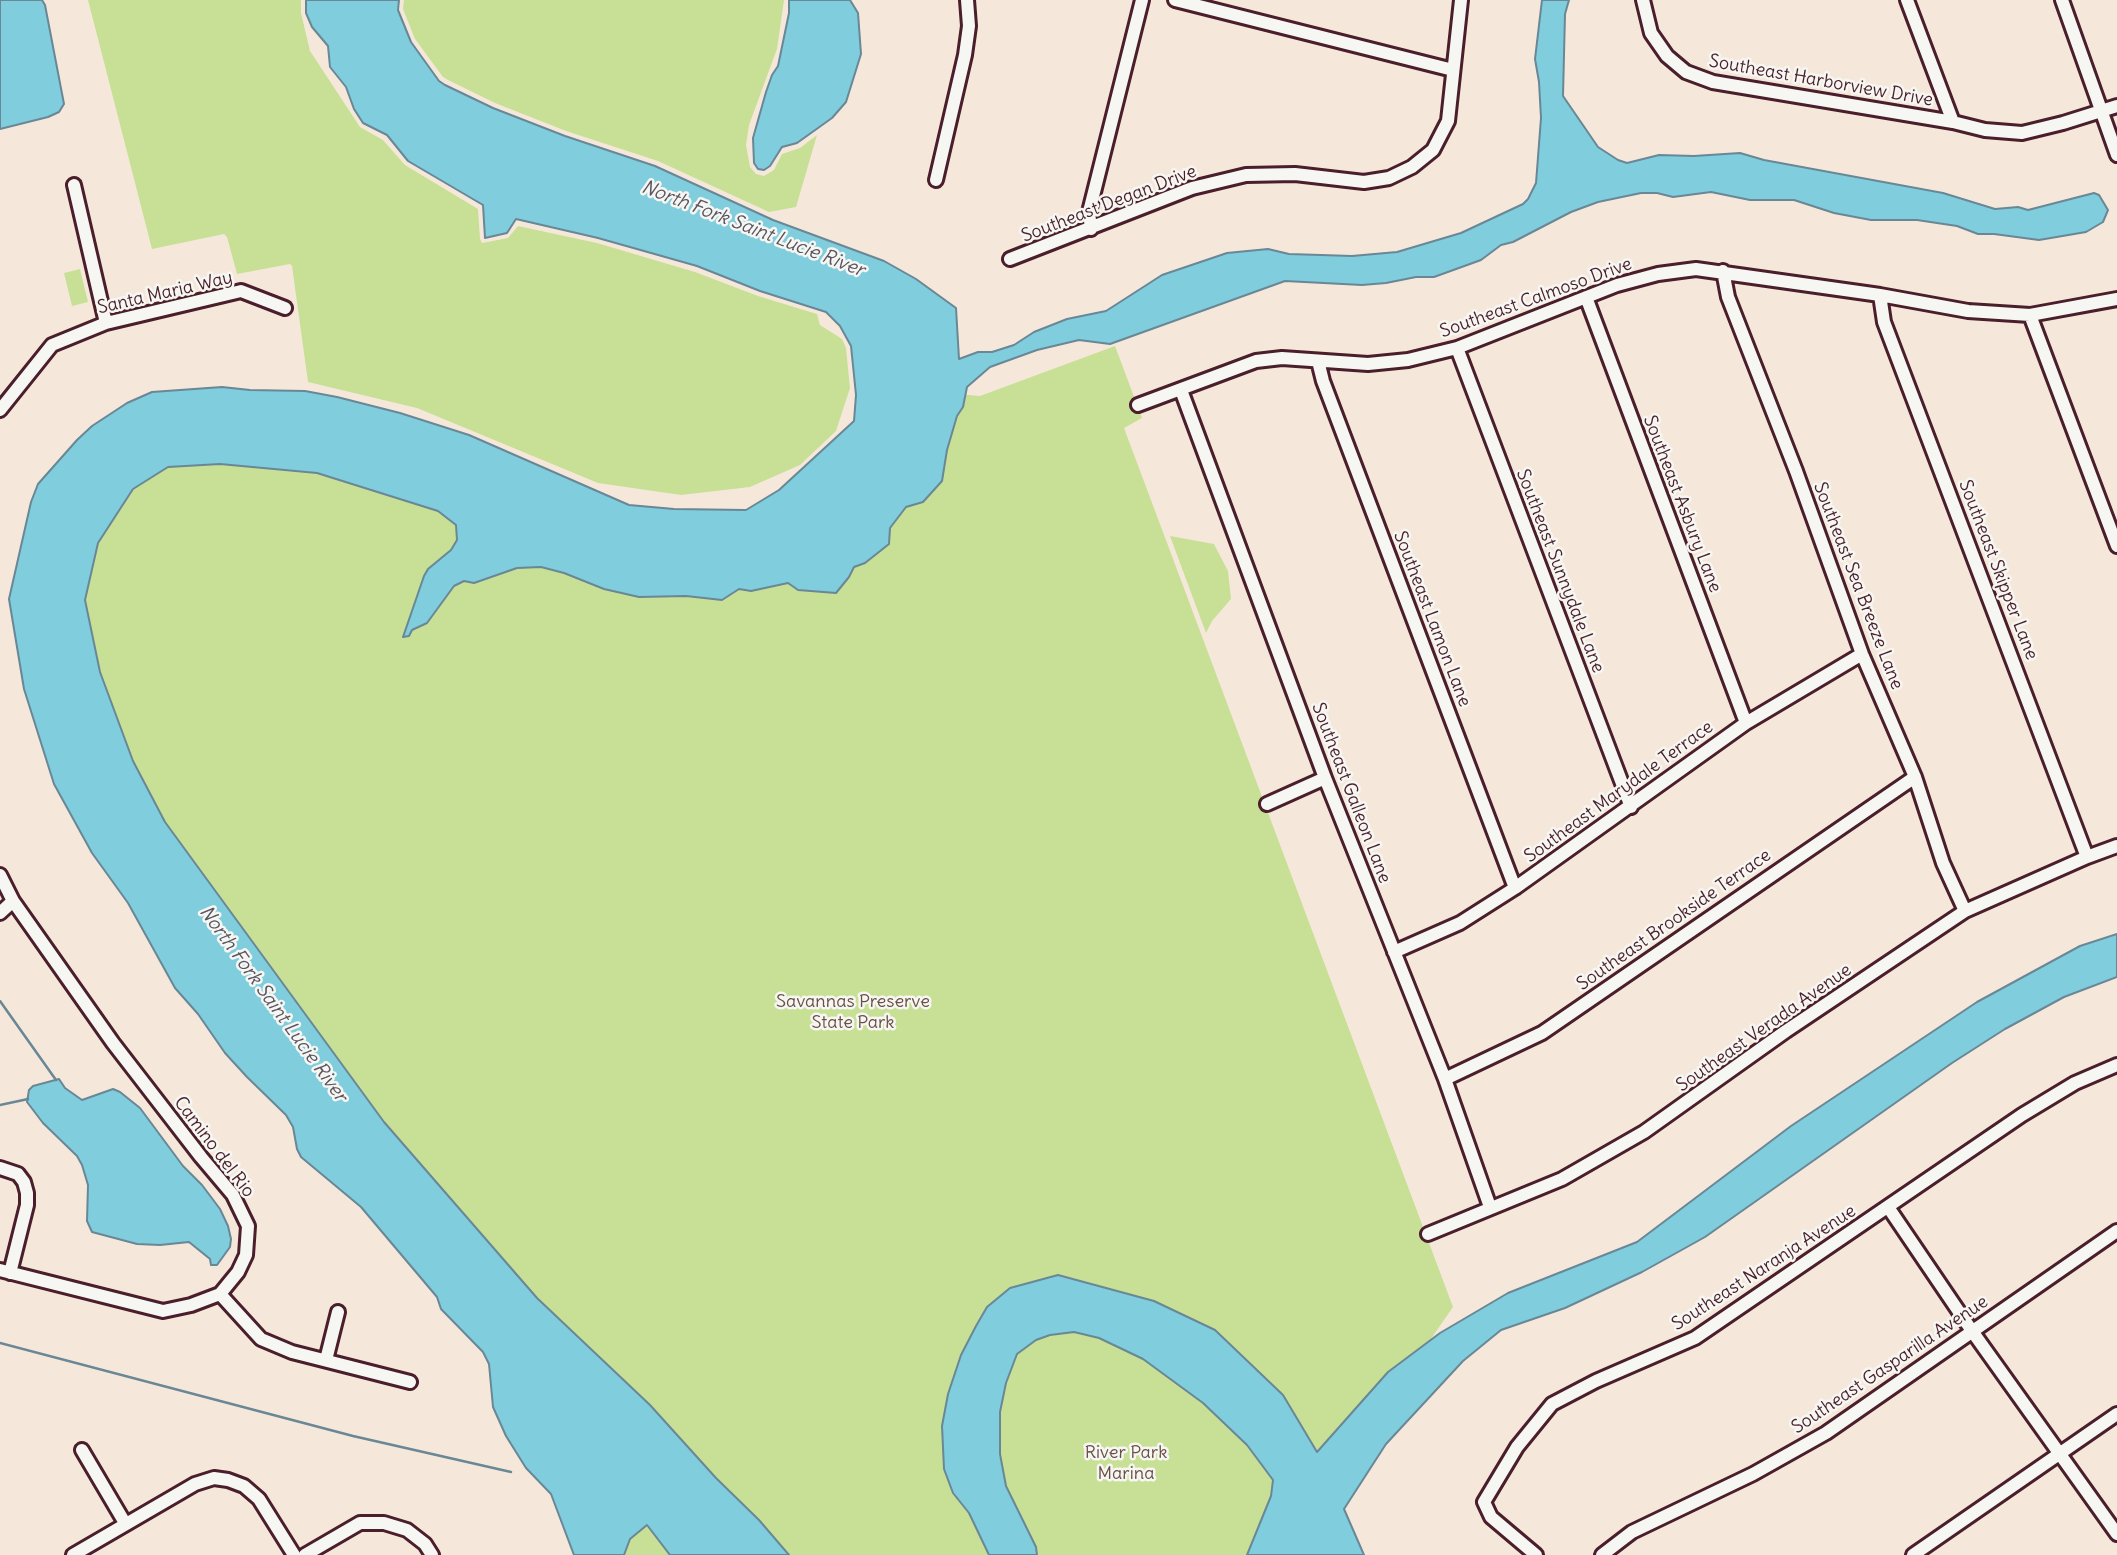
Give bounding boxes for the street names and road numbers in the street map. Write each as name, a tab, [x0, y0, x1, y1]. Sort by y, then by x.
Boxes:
street label: Southeast Harborview Drive	[1707, 51, 1935, 111]
street label: Southeast Degan Drive	[1018, 161, 1200, 247]
street label: Southeast Calmoso Drive	[1437, 253, 1635, 343]
street label: Santa Maria Way	[95, 267, 235, 319]
street label: Southeast Asbury Lane	[1638, 413, 1726, 595]
street label: Southeast Sunnydale Lane	[1511, 466, 1609, 676]
street label: Southeast Skipper Lane	[1954, 477, 2042, 663]
street label: Southeast Sea Breeze Lane	[1808, 479, 1908, 693]
street label: Southeast Lamon Lane	[1389, 528, 1475, 710]
street label: Southeast Galleon Lane	[1307, 700, 1395, 886]
street label: Southeast Marydale Terrace	[1520, 716, 1718, 868]
street label: Southeast Brookside Terrace	[1573, 845, 1775, 995]
street label: Southeast Verada Avenue	[1672, 959, 1856, 1097]
street label: Camino del Rio	[169, 1092, 259, 1202]
street label: Southeast Naranja Avenue	[1668, 1200, 1860, 1336]
street label: Southeast Gasparilla Avenue	[1788, 1291, 1992, 1439]

